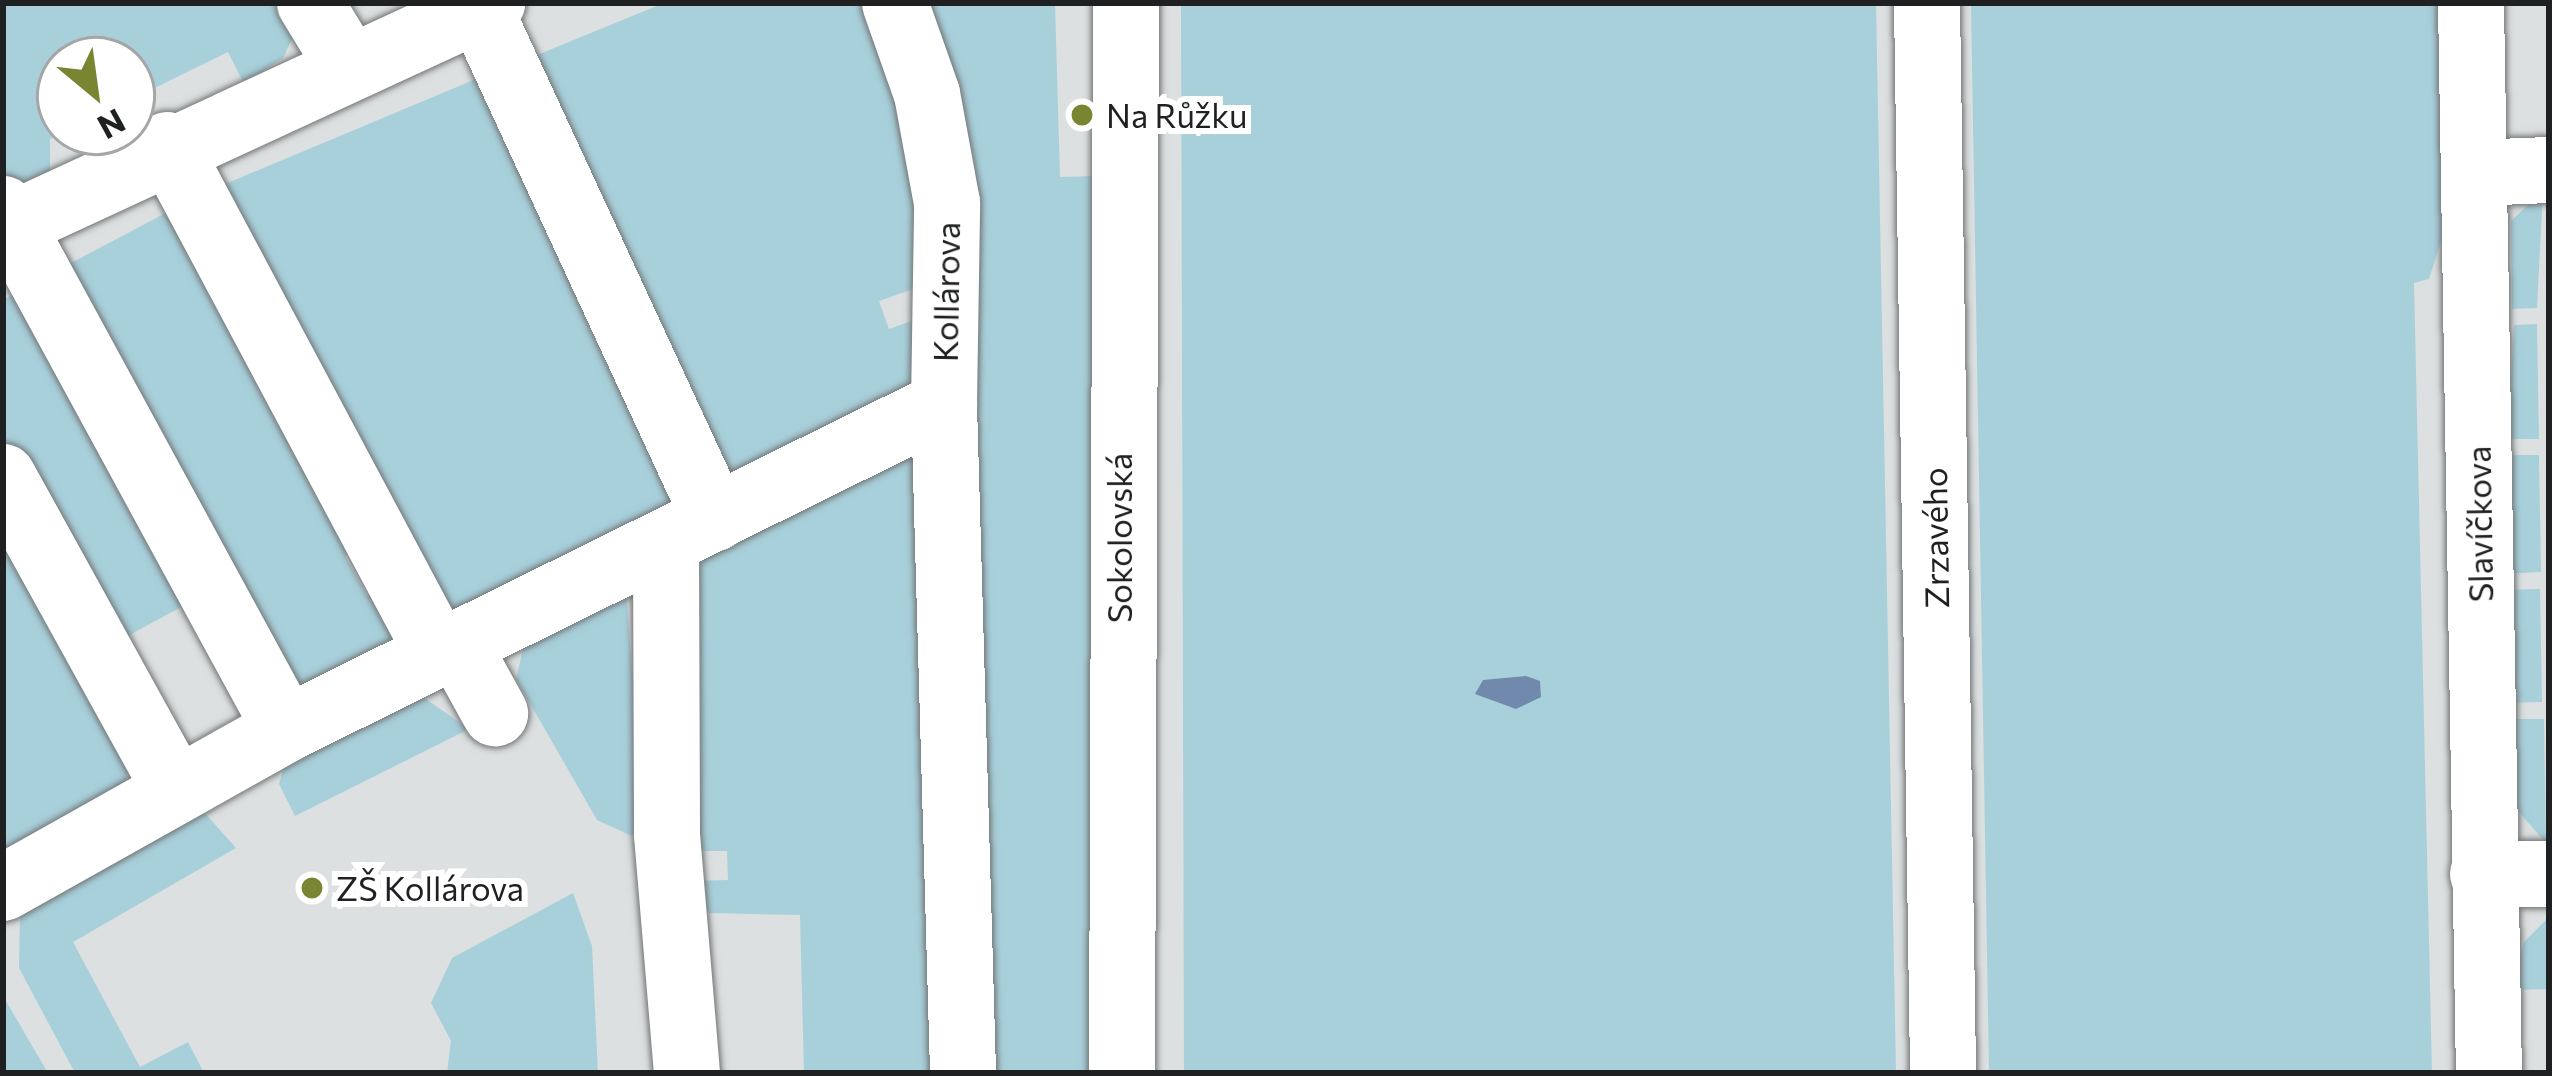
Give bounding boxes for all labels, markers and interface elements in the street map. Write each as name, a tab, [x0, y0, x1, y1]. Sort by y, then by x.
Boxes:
north arrow	[36, 36, 156, 156]
place label: Na Růžku	[1106, 95, 1248, 135]
text: N	[91, 101, 133, 149]
marker: Na Růžku	[1069, 102, 1095, 128]
street label: Kollárova	[925, 222, 967, 362]
street label: Slavíčkova	[2458, 445, 2500, 603]
street label: Sokolovská	[1099, 453, 1139, 623]
street label: Zrzavého	[1914, 467, 1956, 609]
place label: ZŠ Kollárova	[336, 868, 524, 908]
marker: ZŠ Kollárova	[299, 875, 325, 901]

